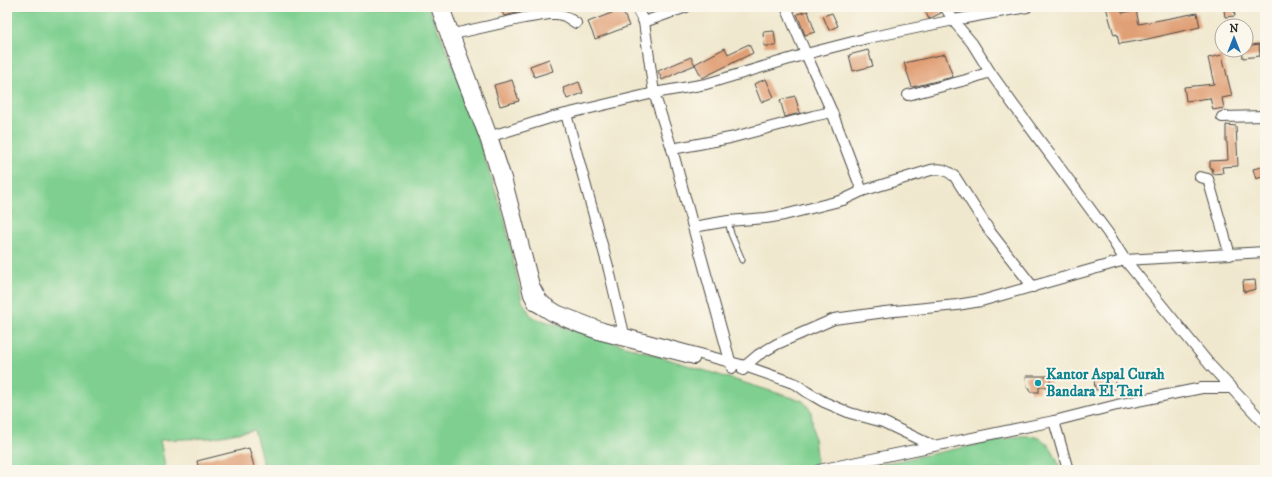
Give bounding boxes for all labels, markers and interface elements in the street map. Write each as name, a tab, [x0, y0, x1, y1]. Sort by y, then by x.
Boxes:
north arrow	[1214, 18, 1254, 58]
text: N	[1229, 22, 1239, 36]
place label: Kantor Aspal Curah Bandara El Tari	[1046, 365, 1165, 401]
marker: Kantor Aspal Curah Bandara El Tari	[1033, 378, 1043, 388]

